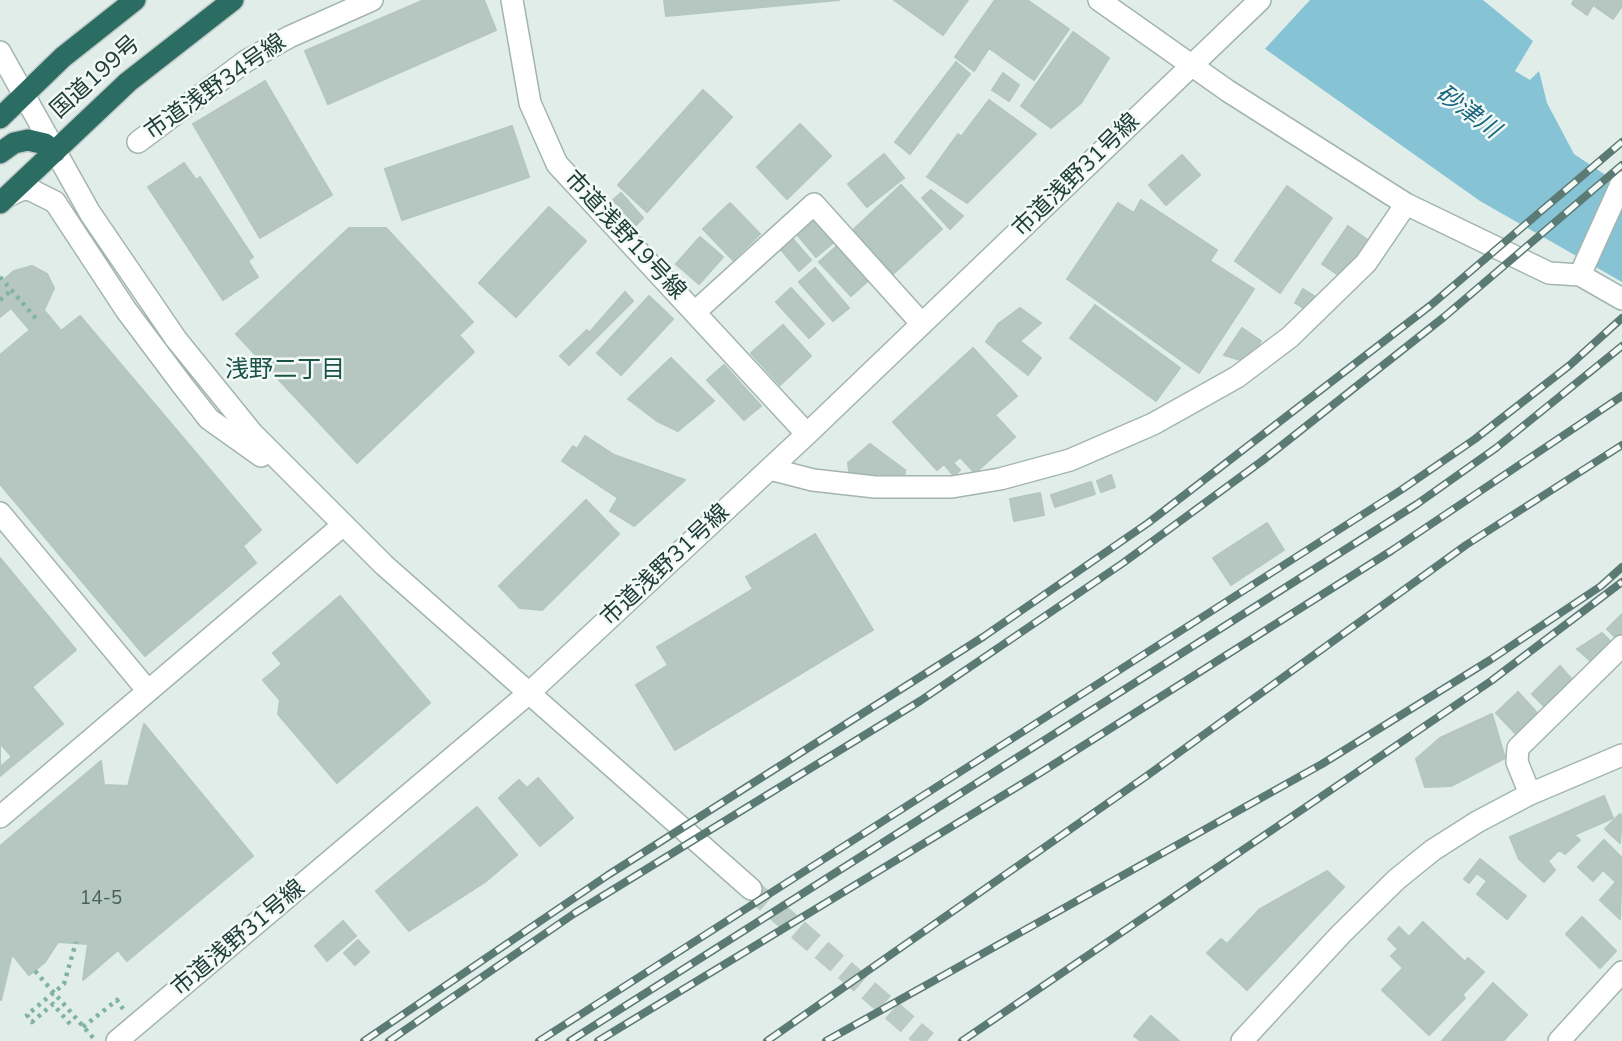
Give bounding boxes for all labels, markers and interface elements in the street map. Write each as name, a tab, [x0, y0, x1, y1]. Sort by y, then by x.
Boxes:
street label: 市道浅野34号線	[140, 29, 292, 147]
street label: 国道199号	[46, 31, 146, 125]
water label: 砂津川	[1429, 80, 1505, 146]
street label: 市道浅野31号線	[1008, 109, 1146, 243]
street label: 市道浅野19号線	[557, 166, 691, 306]
district label: 浅野二丁目	[225, 357, 345, 385]
street label: 市道浅野31号線	[596, 499, 736, 633]
street label: 市道浅野31号線	[167, 875, 311, 1003]
house number: 14-5	[80, 888, 122, 910]

